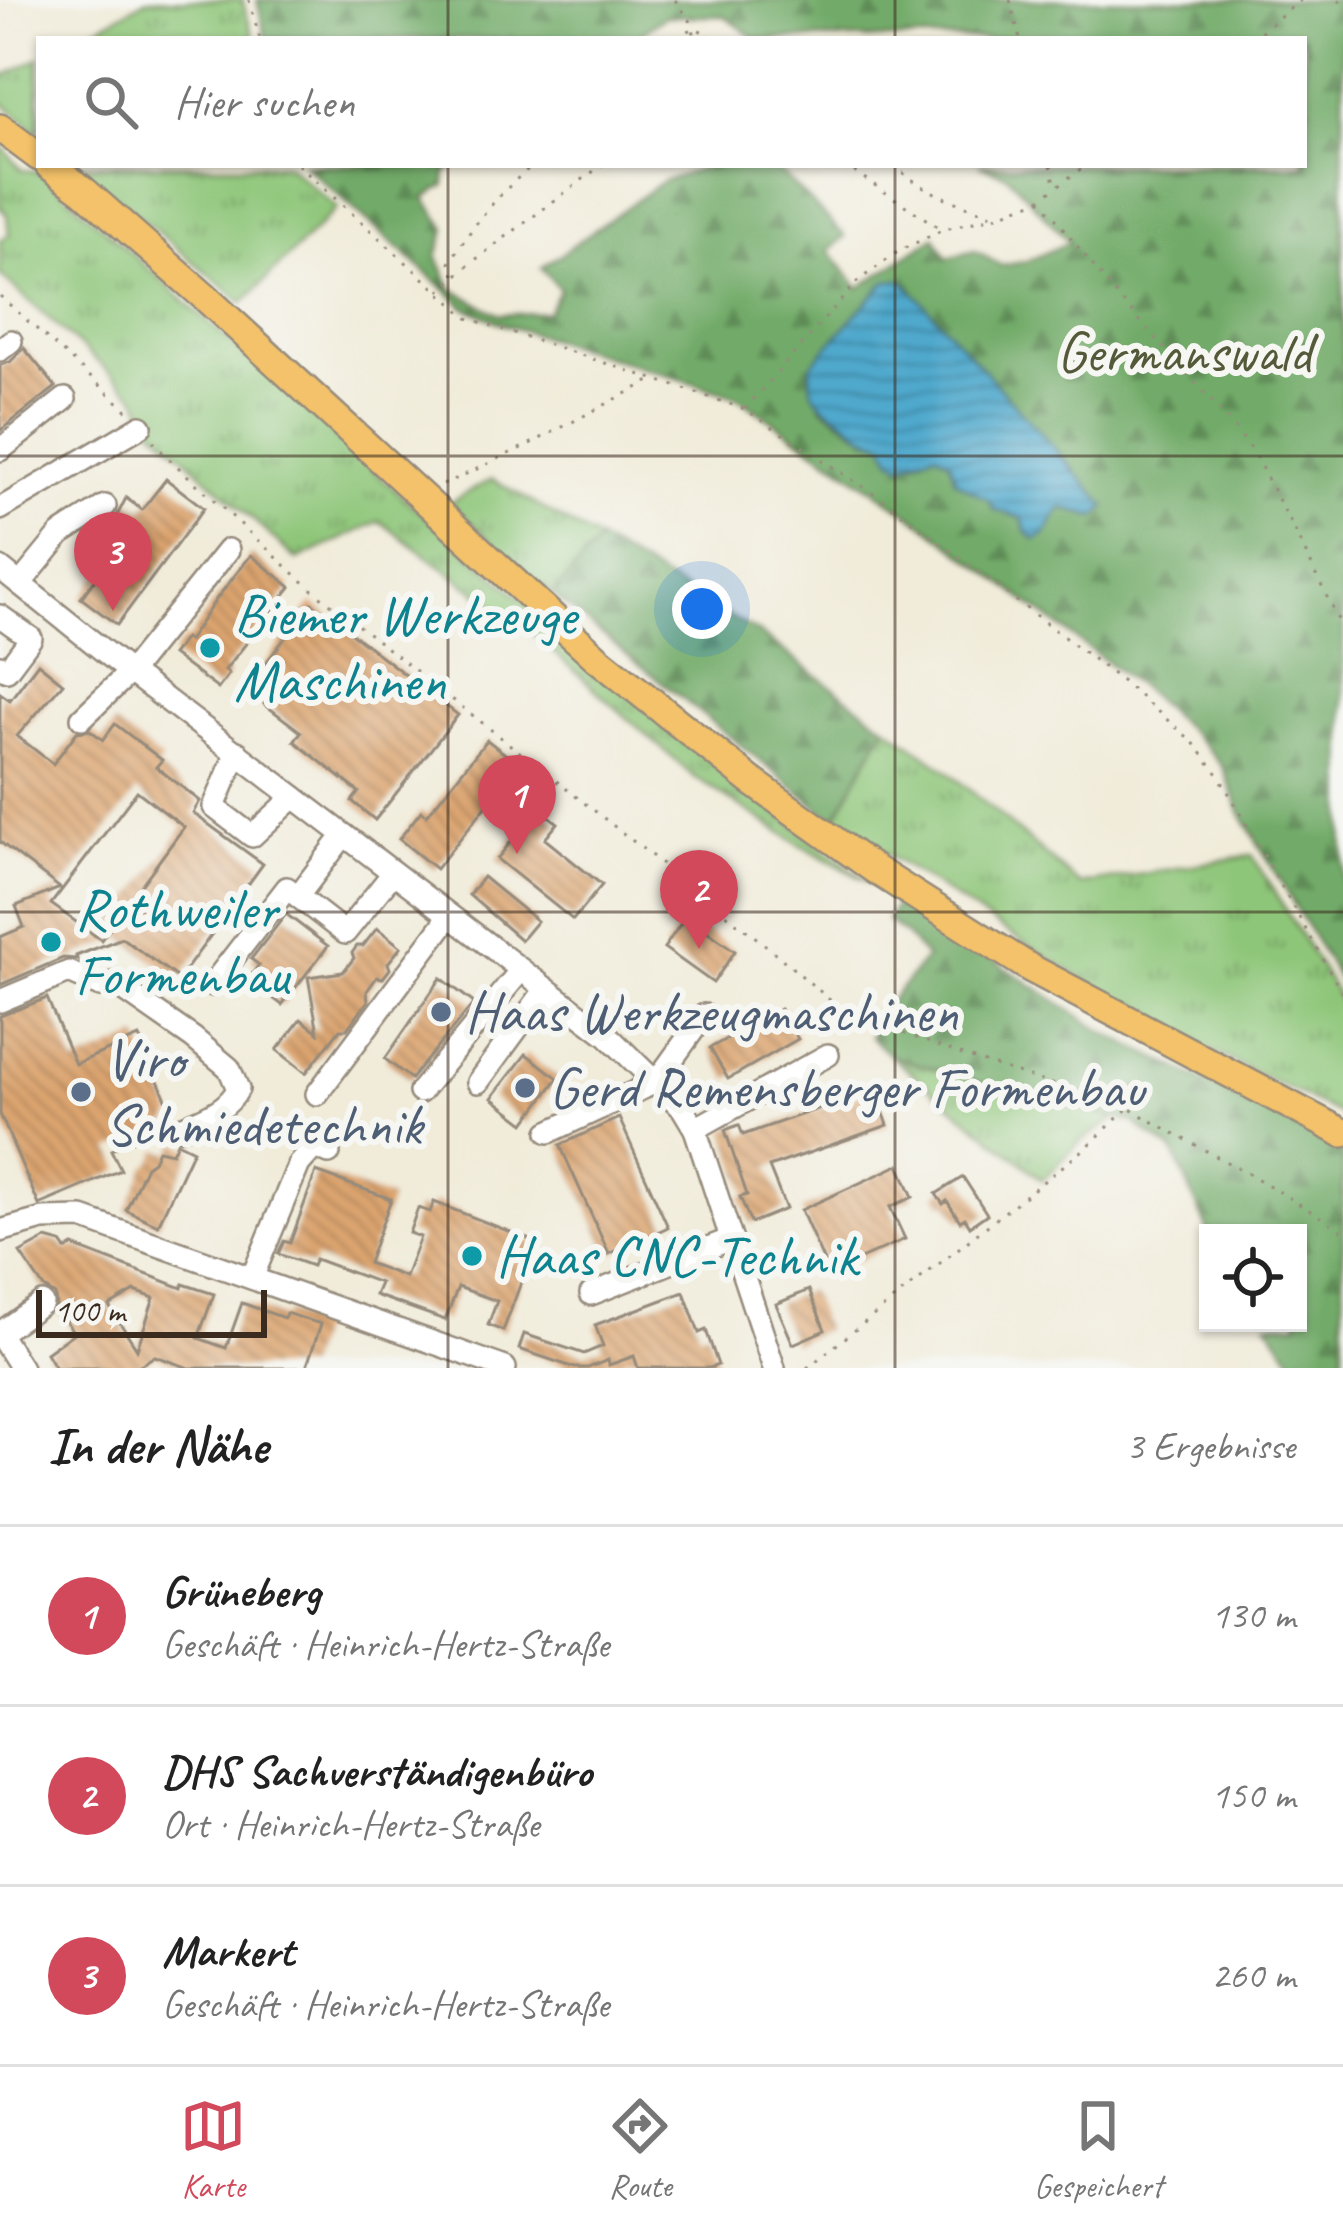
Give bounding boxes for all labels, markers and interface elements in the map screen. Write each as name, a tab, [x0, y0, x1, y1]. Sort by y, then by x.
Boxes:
search box	[36, 36, 1307, 168]
icon: search	[78, 69, 144, 135]
text: Hier suchen	[174, 74, 354, 131]
park label: Germanswald	[1057, 316, 1320, 388]
pin: 3	[74, 512, 152, 611]
place label: Biemer Werkzeuge Maschinen	[234, 579, 579, 717]
your location	[672, 579, 732, 639]
marker: Biemer Werkzeuge Maschinen	[197, 635, 223, 661]
pin: 1	[478, 755, 556, 854]
pin: 2	[660, 850, 738, 949]
place label: Rothweiler Formenbau	[75, 873, 292, 1011]
marker: Rothweiler Formenbau	[38, 929, 64, 955]
place label: Haas Werkzeugmaschinen	[465, 976, 958, 1048]
marker: Haas Werkzeugmaschinen	[428, 999, 454, 1025]
place label: Viro Schmiedetechnik	[105, 1023, 426, 1161]
place label: Gerd Remensberger Formenbau	[549, 1052, 1147, 1124]
marker: Gerd Remensberger Formenbau	[512, 1075, 538, 1101]
marker: Viro Schmiedetechnik	[68, 1079, 94, 1105]
place label: Haas CNC-Technik	[496, 1220, 861, 1292]
map controls	[1199, 1224, 1307, 1332]
button: locate	[1199, 1224, 1307, 1332]
marker: Haas CNC-Technik	[459, 1243, 485, 1269]
scale bar	[36, 1284, 267, 1337]
text: 100 m	[54, 1290, 125, 1332]
text: In der Nähe	[48, 1414, 267, 1478]
text: 3 Ergebnisse	[1126, 1422, 1295, 1471]
text: Grüneberg	[162, 1563, 320, 1620]
text: 1	[78, 1591, 96, 1640]
text: 130 m	[1211, 1591, 1295, 1640]
text: Geschäft · Heinrich-Hertz-Straße	[162, 1620, 609, 1669]
text: DHS Sachverständigenbüro	[162, 1743, 592, 1800]
text: 2	[78, 1771, 96, 1820]
text: 150 m	[1211, 1771, 1295, 1820]
text: Ort · Heinrich-Hertz-Straße	[162, 1800, 539, 1849]
text: Markert	[162, 1923, 294, 1980]
text: 3	[78, 1951, 96, 2000]
text: 260 m	[1211, 1951, 1295, 2000]
text: Geschäft · Heinrich-Hertz-Straße	[162, 1980, 609, 2029]
tab: Karte	[180, 2093, 246, 2207]
tab: Route	[607, 2093, 673, 2207]
tab: Gespeichert	[1034, 2093, 1163, 2207]

